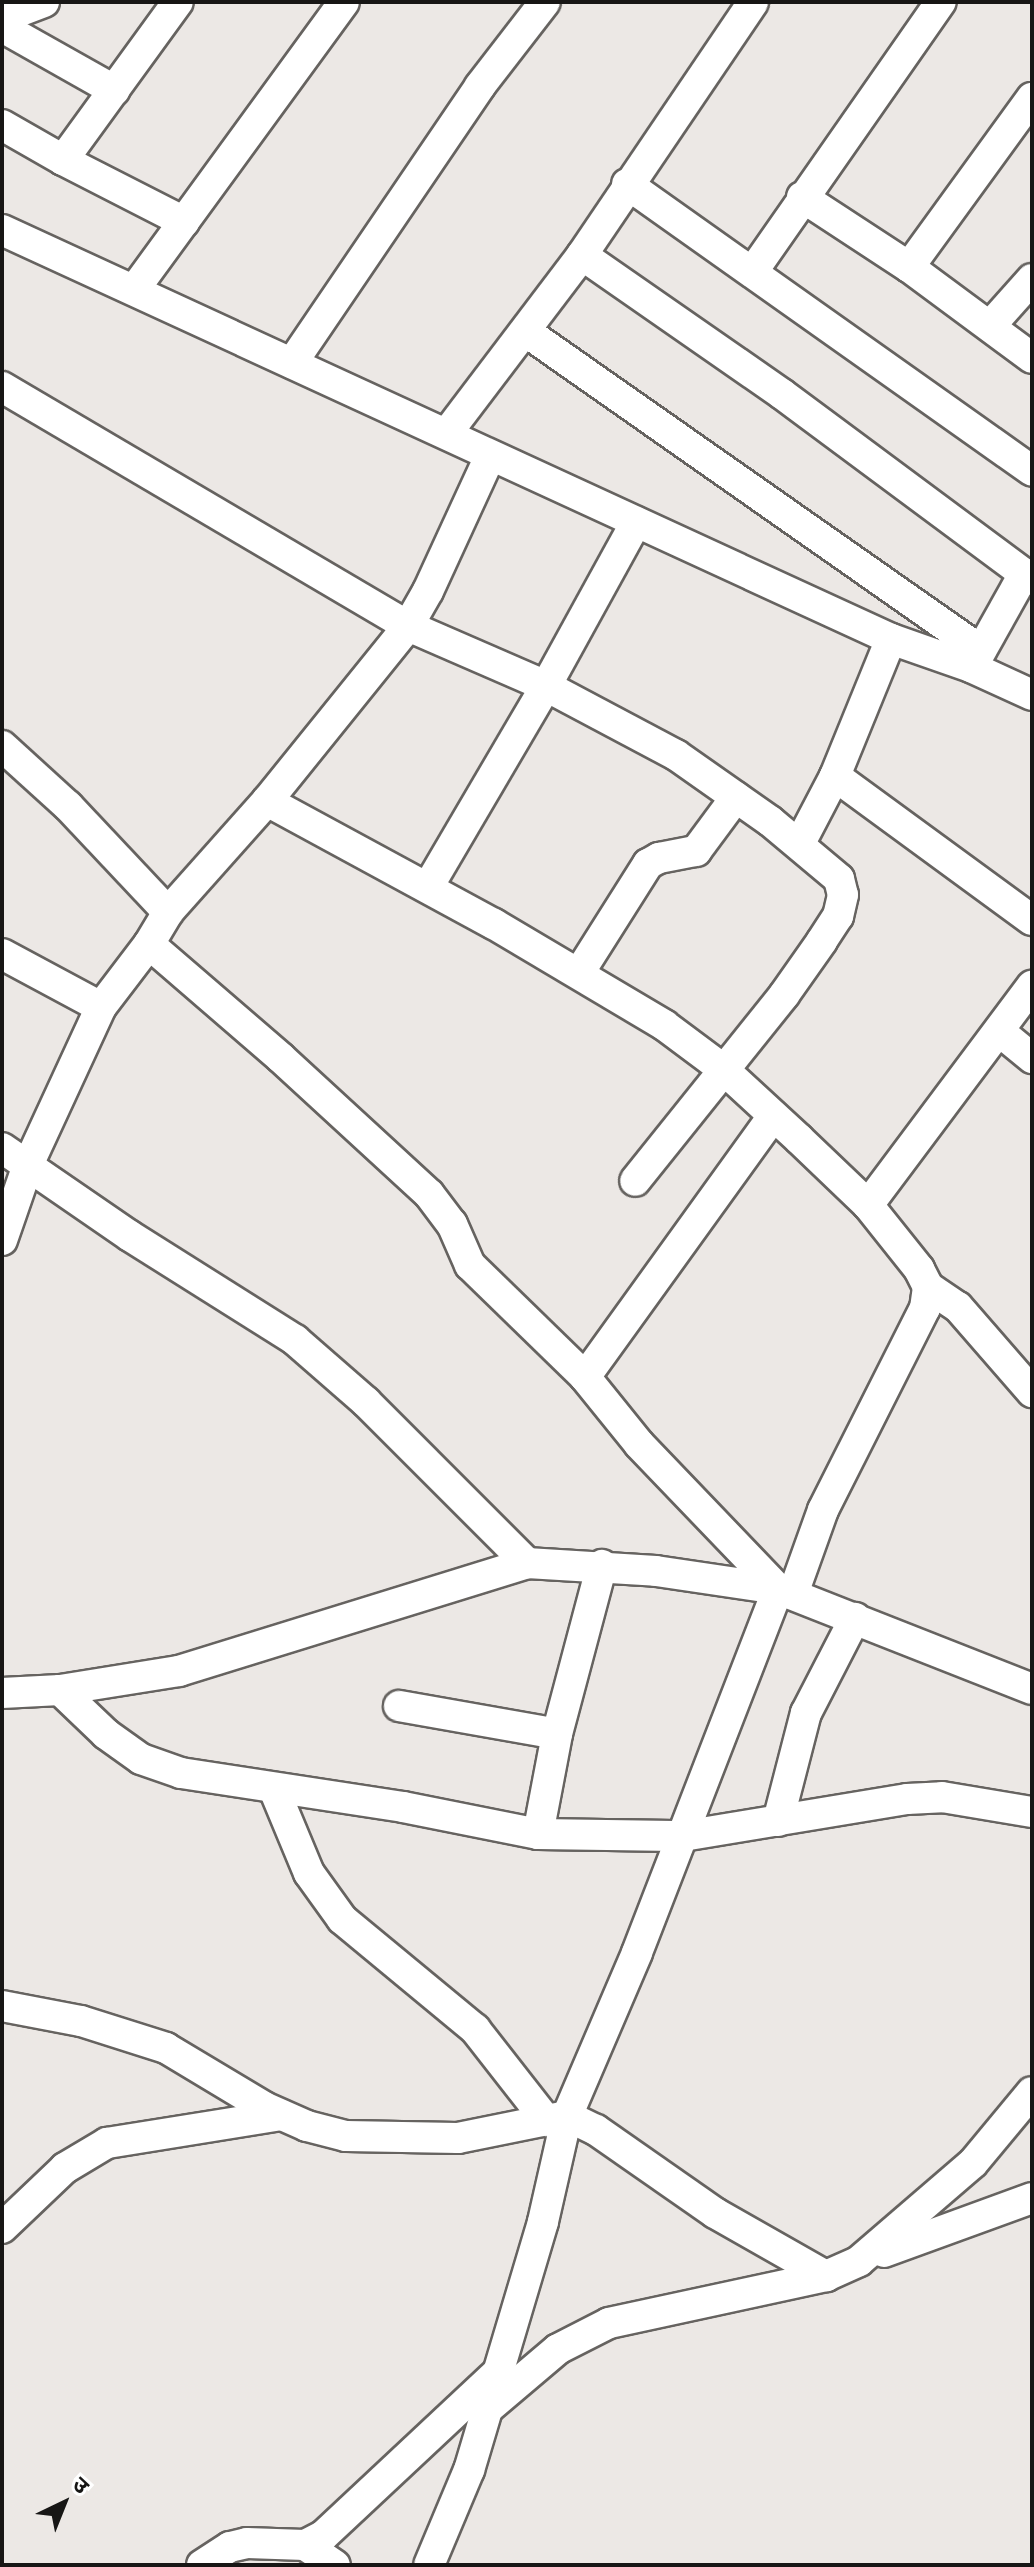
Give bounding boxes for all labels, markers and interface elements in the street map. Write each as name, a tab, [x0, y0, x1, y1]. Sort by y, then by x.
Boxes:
north arrow	[24, 2463, 104, 2543]
text: उ	[65, 2470, 95, 2501]

